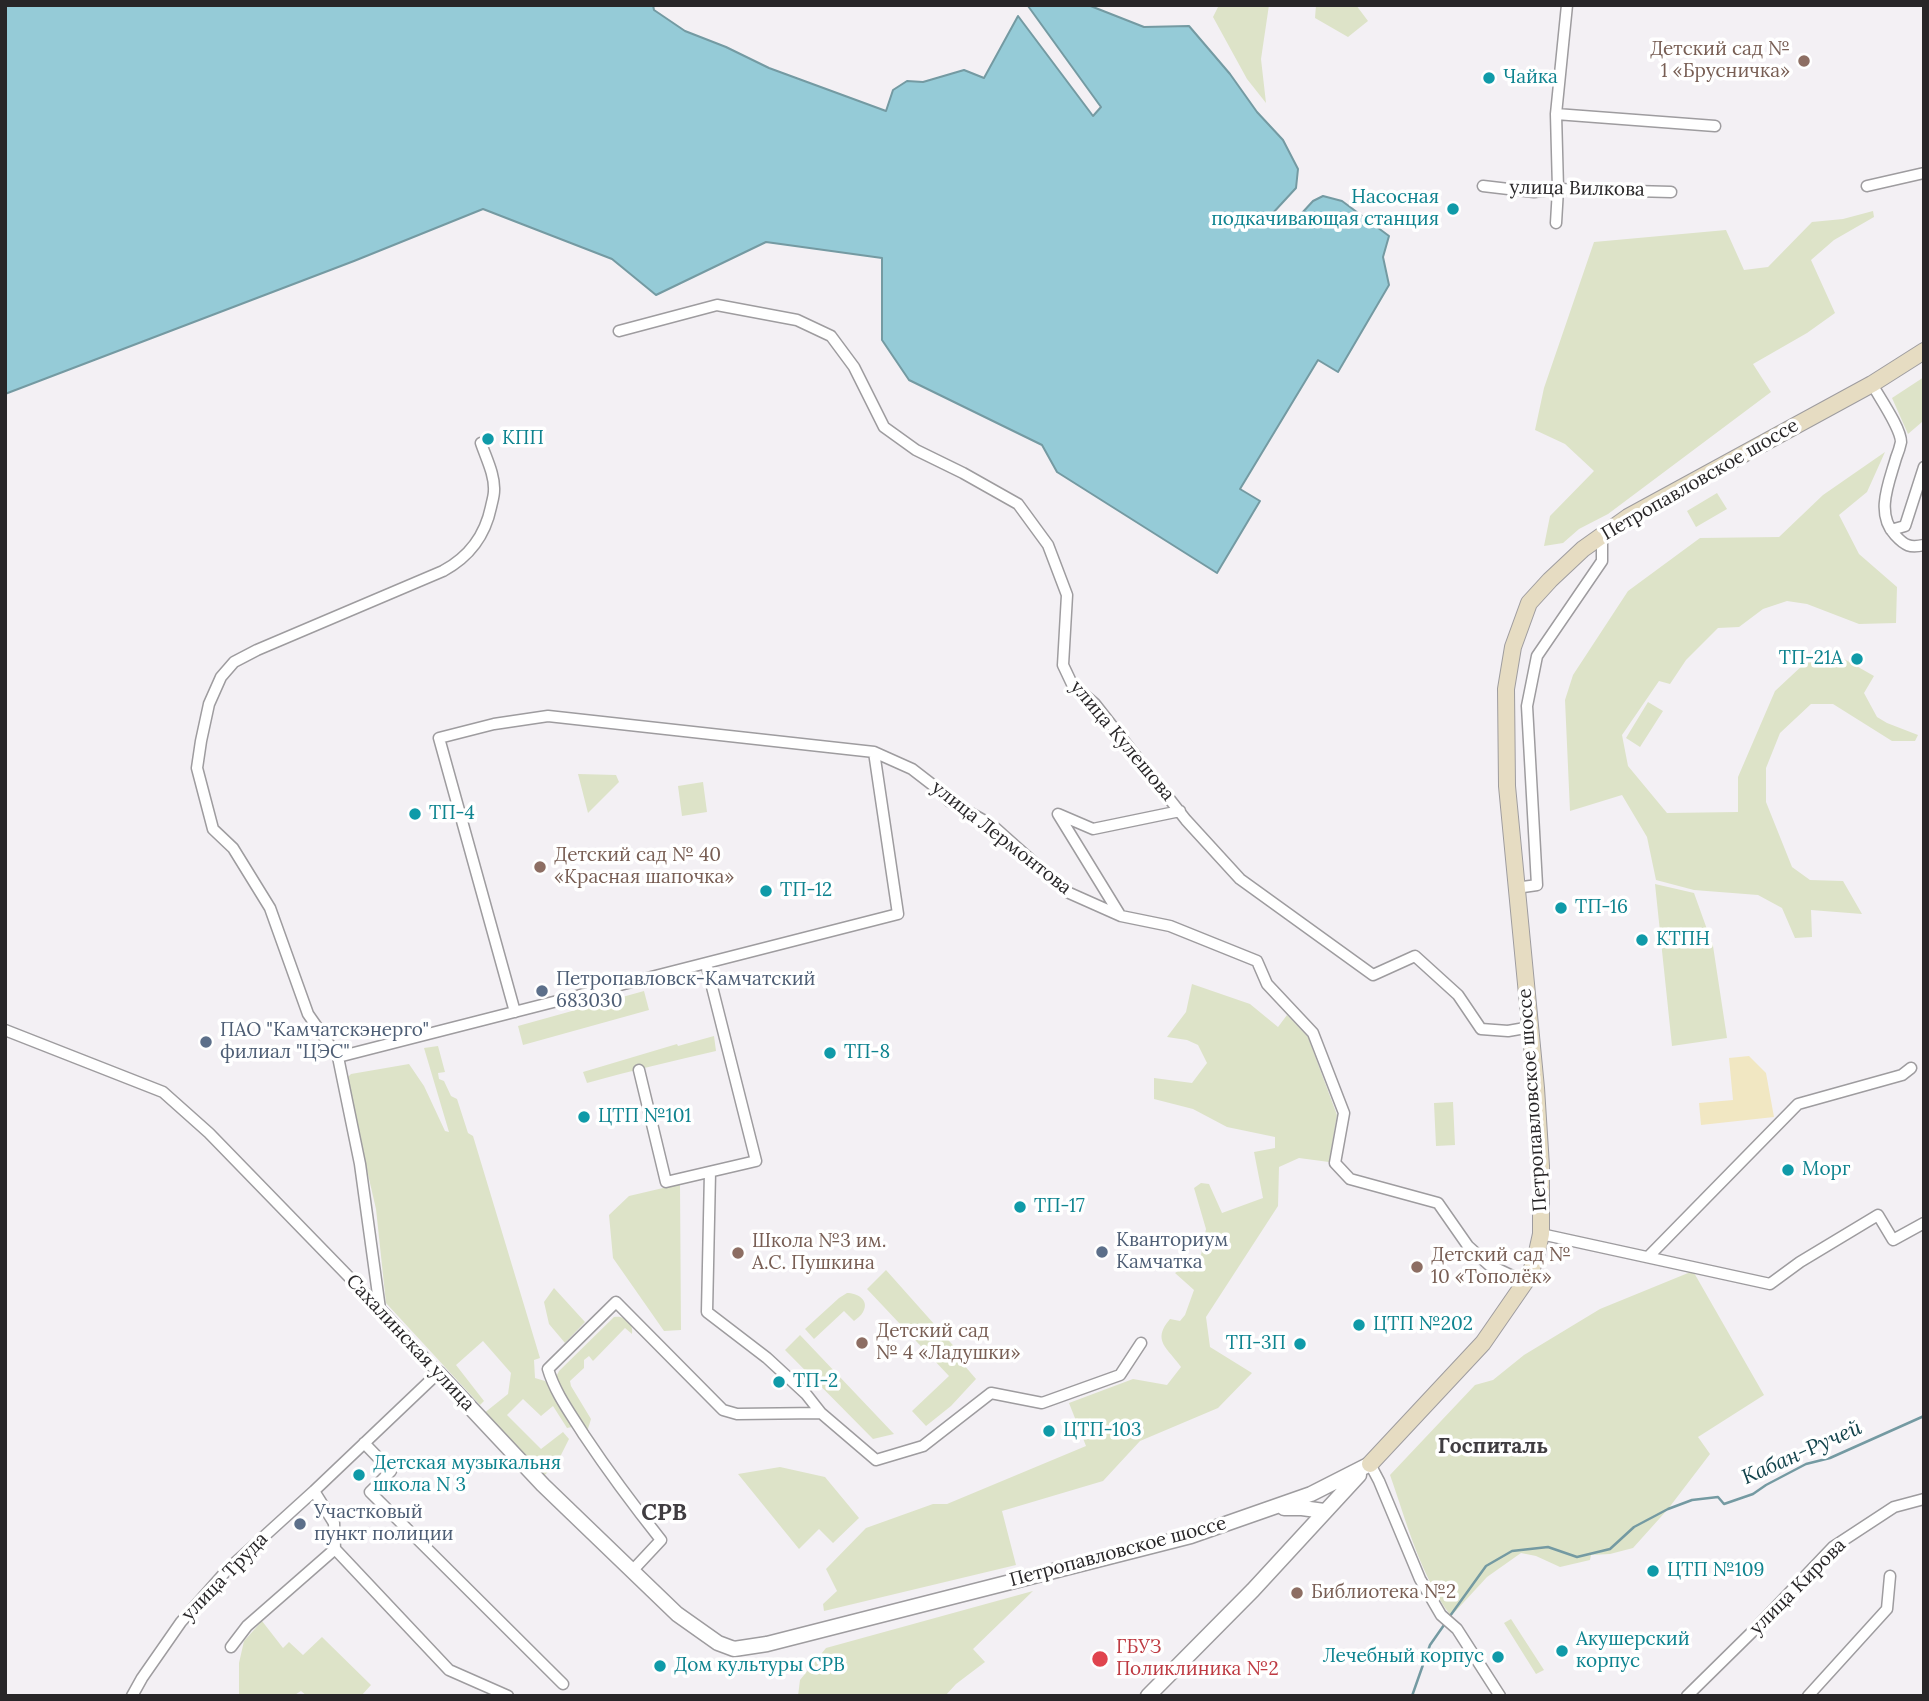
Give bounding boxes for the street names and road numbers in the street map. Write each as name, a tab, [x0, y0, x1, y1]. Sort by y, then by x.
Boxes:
street label: улица Вилкова	[1509, 176, 1645, 202]
street label: Петропавловское шоссе	[1597, 414, 1803, 546]
street label: улица Кулешова	[1065, 676, 1179, 806]
street label: улица Лермонтова	[926, 776, 1076, 900]
street label: Петропавловское шоссе	[1514, 988, 1552, 1212]
street label: Сахалинская улица	[341, 1270, 479, 1416]
street label: Петропавловское шоссе	[1007, 1512, 1229, 1592]
street label: улица Труда	[177, 1528, 273, 1626]
street label: улица Кирова	[1745, 1534, 1851, 1640]

